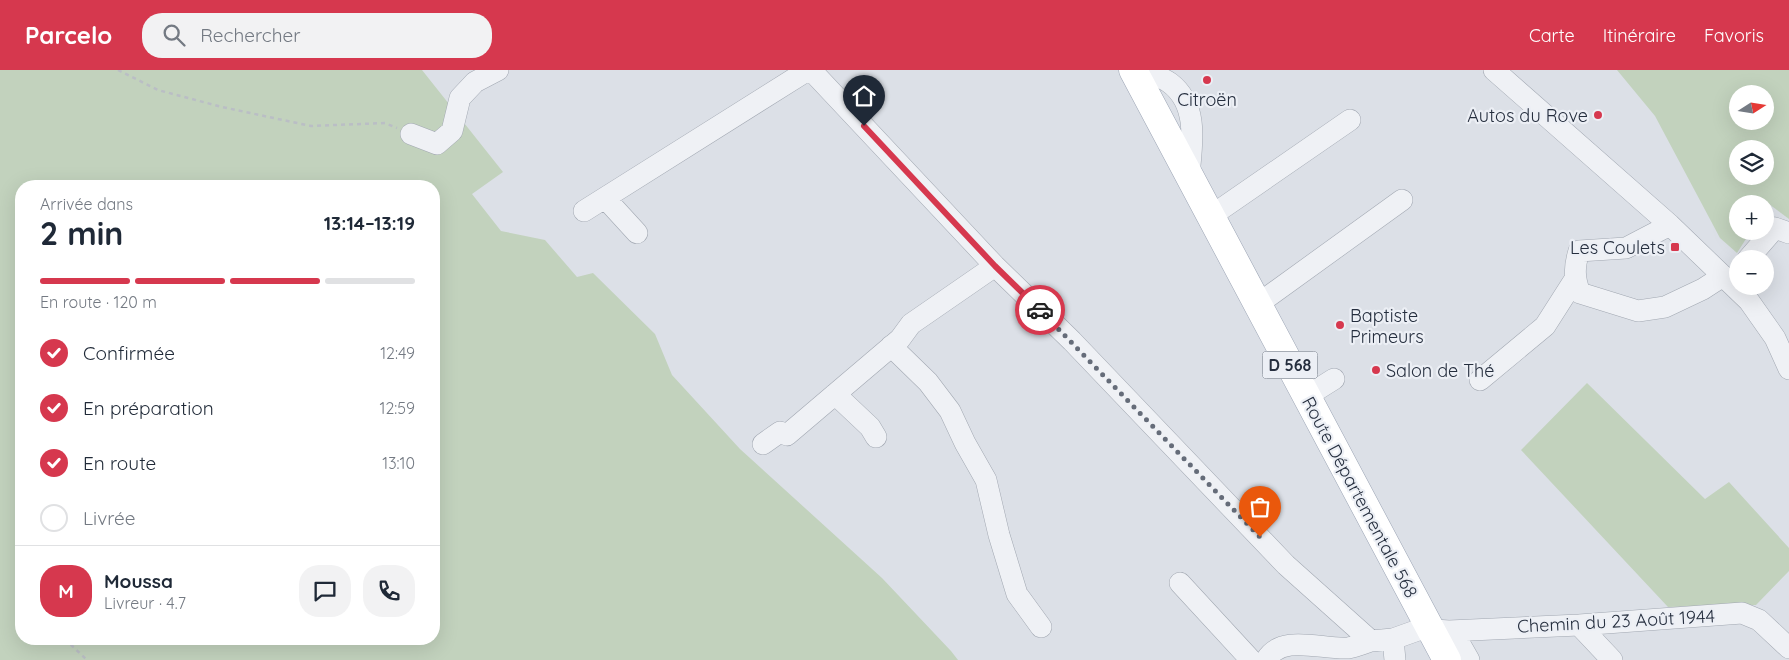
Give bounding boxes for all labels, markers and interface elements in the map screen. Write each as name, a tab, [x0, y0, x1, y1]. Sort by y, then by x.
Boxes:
search box	[142, 13, 492, 58]
text: Parcelo	[25, 20, 112, 50]
icon: search	[160, 21, 188, 49]
text: Rechercher	[200, 23, 301, 47]
text: Carte	[1529, 24, 1575, 47]
text: Itinéraire	[1603, 24, 1676, 47]
text: Favoris	[1704, 24, 1764, 47]
marker: Citroën	[1201, 74, 1213, 86]
pin	[843, 75, 885, 126]
icon: home	[850, 82, 878, 110]
north arrow	[1729, 85, 1774, 130]
map controls	[1729, 85, 1774, 295]
place label: Citroën	[1177, 88, 1237, 111]
place label: Autos du Rove	[1467, 104, 1588, 127]
marker: Autos du Rove	[1592, 109, 1604, 121]
button: layers	[1729, 140, 1774, 185]
text: Arrivée dans	[40, 194, 133, 214]
button: +	[1729, 195, 1774, 240]
text: 13:14–13:19	[324, 211, 415, 235]
text: 2 min	[40, 213, 123, 253]
place label: Les Coulets	[1570, 236, 1665, 259]
marker: Les Coulets	[1669, 241, 1681, 253]
button: −	[1729, 250, 1774, 295]
courier	[1015, 285, 1065, 335]
text: En route · 120 m	[40, 292, 157, 312]
icon: car	[1026, 296, 1054, 324]
place label: Baptiste Primeurs	[1350, 304, 1424, 348]
marker: Baptiste Primeurs	[1334, 319, 1346, 331]
icon: check	[40, 339, 68, 367]
text: Confirmée	[83, 341, 175, 365]
text: 12:49	[380, 343, 415, 363]
road number: D 568	[1262, 352, 1318, 378]
place label: Salon de Thé	[1386, 359, 1494, 382]
marker: Salon de Thé	[1370, 364, 1382, 376]
street label: Route Départementale 568	[1297, 392, 1423, 602]
icon: check	[40, 394, 68, 422]
text: En préparation	[83, 396, 214, 420]
text: 12:59	[380, 398, 415, 418]
icon: check	[40, 449, 68, 477]
text: En route	[83, 451, 156, 475]
text: 13:10	[382, 453, 415, 473]
pin	[1239, 486, 1281, 537]
icon: bag	[1246, 493, 1274, 521]
text: Livrée	[83, 506, 136, 530]
button: chat	[299, 565, 351, 617]
button: phone	[363, 565, 415, 617]
text: Moussa	[104, 569, 173, 593]
text: M	[58, 579, 74, 603]
text: Livreur · 4.7	[104, 593, 186, 613]
street label: Chemin du 23 Août 1944	[1517, 604, 1715, 638]

